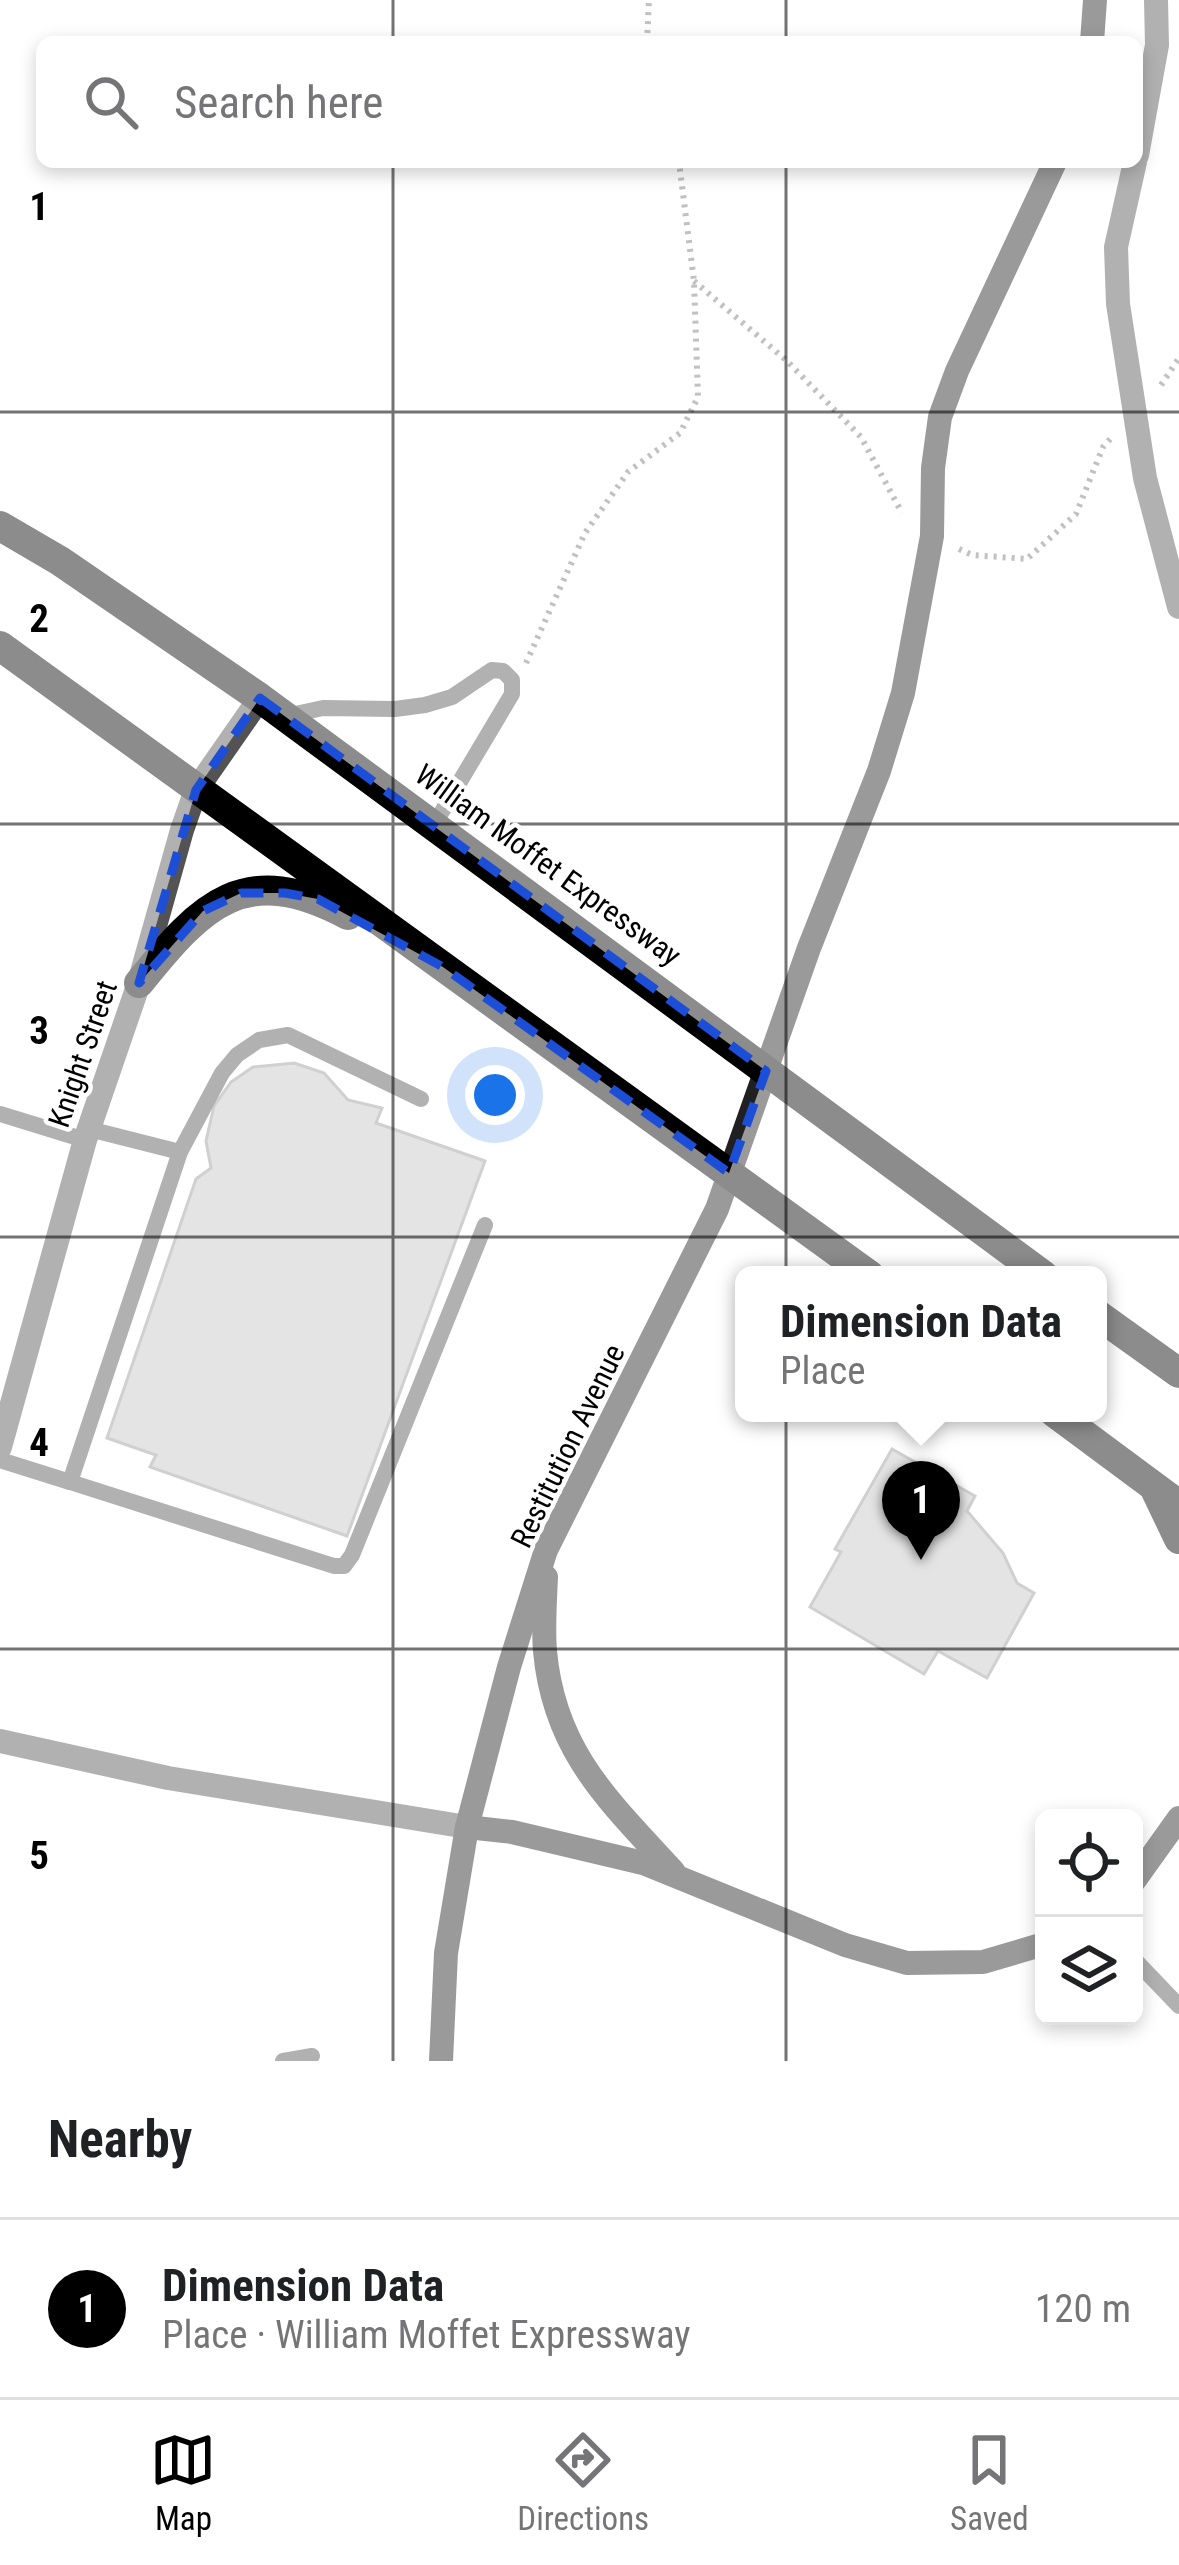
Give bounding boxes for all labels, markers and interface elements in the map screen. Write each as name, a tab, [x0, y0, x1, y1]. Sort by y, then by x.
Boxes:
search box	[36, 36, 1143, 168]
icon: search	[78, 69, 144, 135]
text: Search here	[174, 76, 383, 129]
text: 1	[29, 184, 49, 230]
text: 2	[29, 596, 49, 642]
street label: William Moffet Expressway	[409, 756, 688, 973]
street label: Knight Street	[41, 976, 124, 1132]
text: 3	[29, 1008, 49, 1054]
your location	[465, 1065, 525, 1125]
popup	[735, 1266, 1107, 1422]
text: Dimension Data	[780, 1295, 1062, 1348]
street label: Restitution Avenue	[503, 1339, 632, 1553]
text: Place	[780, 1348, 865, 1394]
text: 4	[29, 1420, 49, 1466]
pin: 1	[882, 1461, 960, 1560]
map controls	[1035, 1809, 1143, 2025]
button: locate	[1035, 1809, 1143, 1917]
text: 5	[29, 1833, 49, 1879]
button: layers	[1035, 1917, 1143, 2025]
text: Nearby	[48, 2110, 192, 2169]
text: Dimension Data	[162, 2259, 444, 2312]
text: 1	[77, 2286, 97, 2332]
text: 120 m	[1035, 2286, 1131, 2332]
text: Place · William Moffet Expressway	[162, 2312, 691, 2358]
tab: Map	[150, 2427, 216, 2538]
tab: Directions	[517, 2427, 649, 2538]
tab: Saved	[950, 2427, 1029, 2538]

